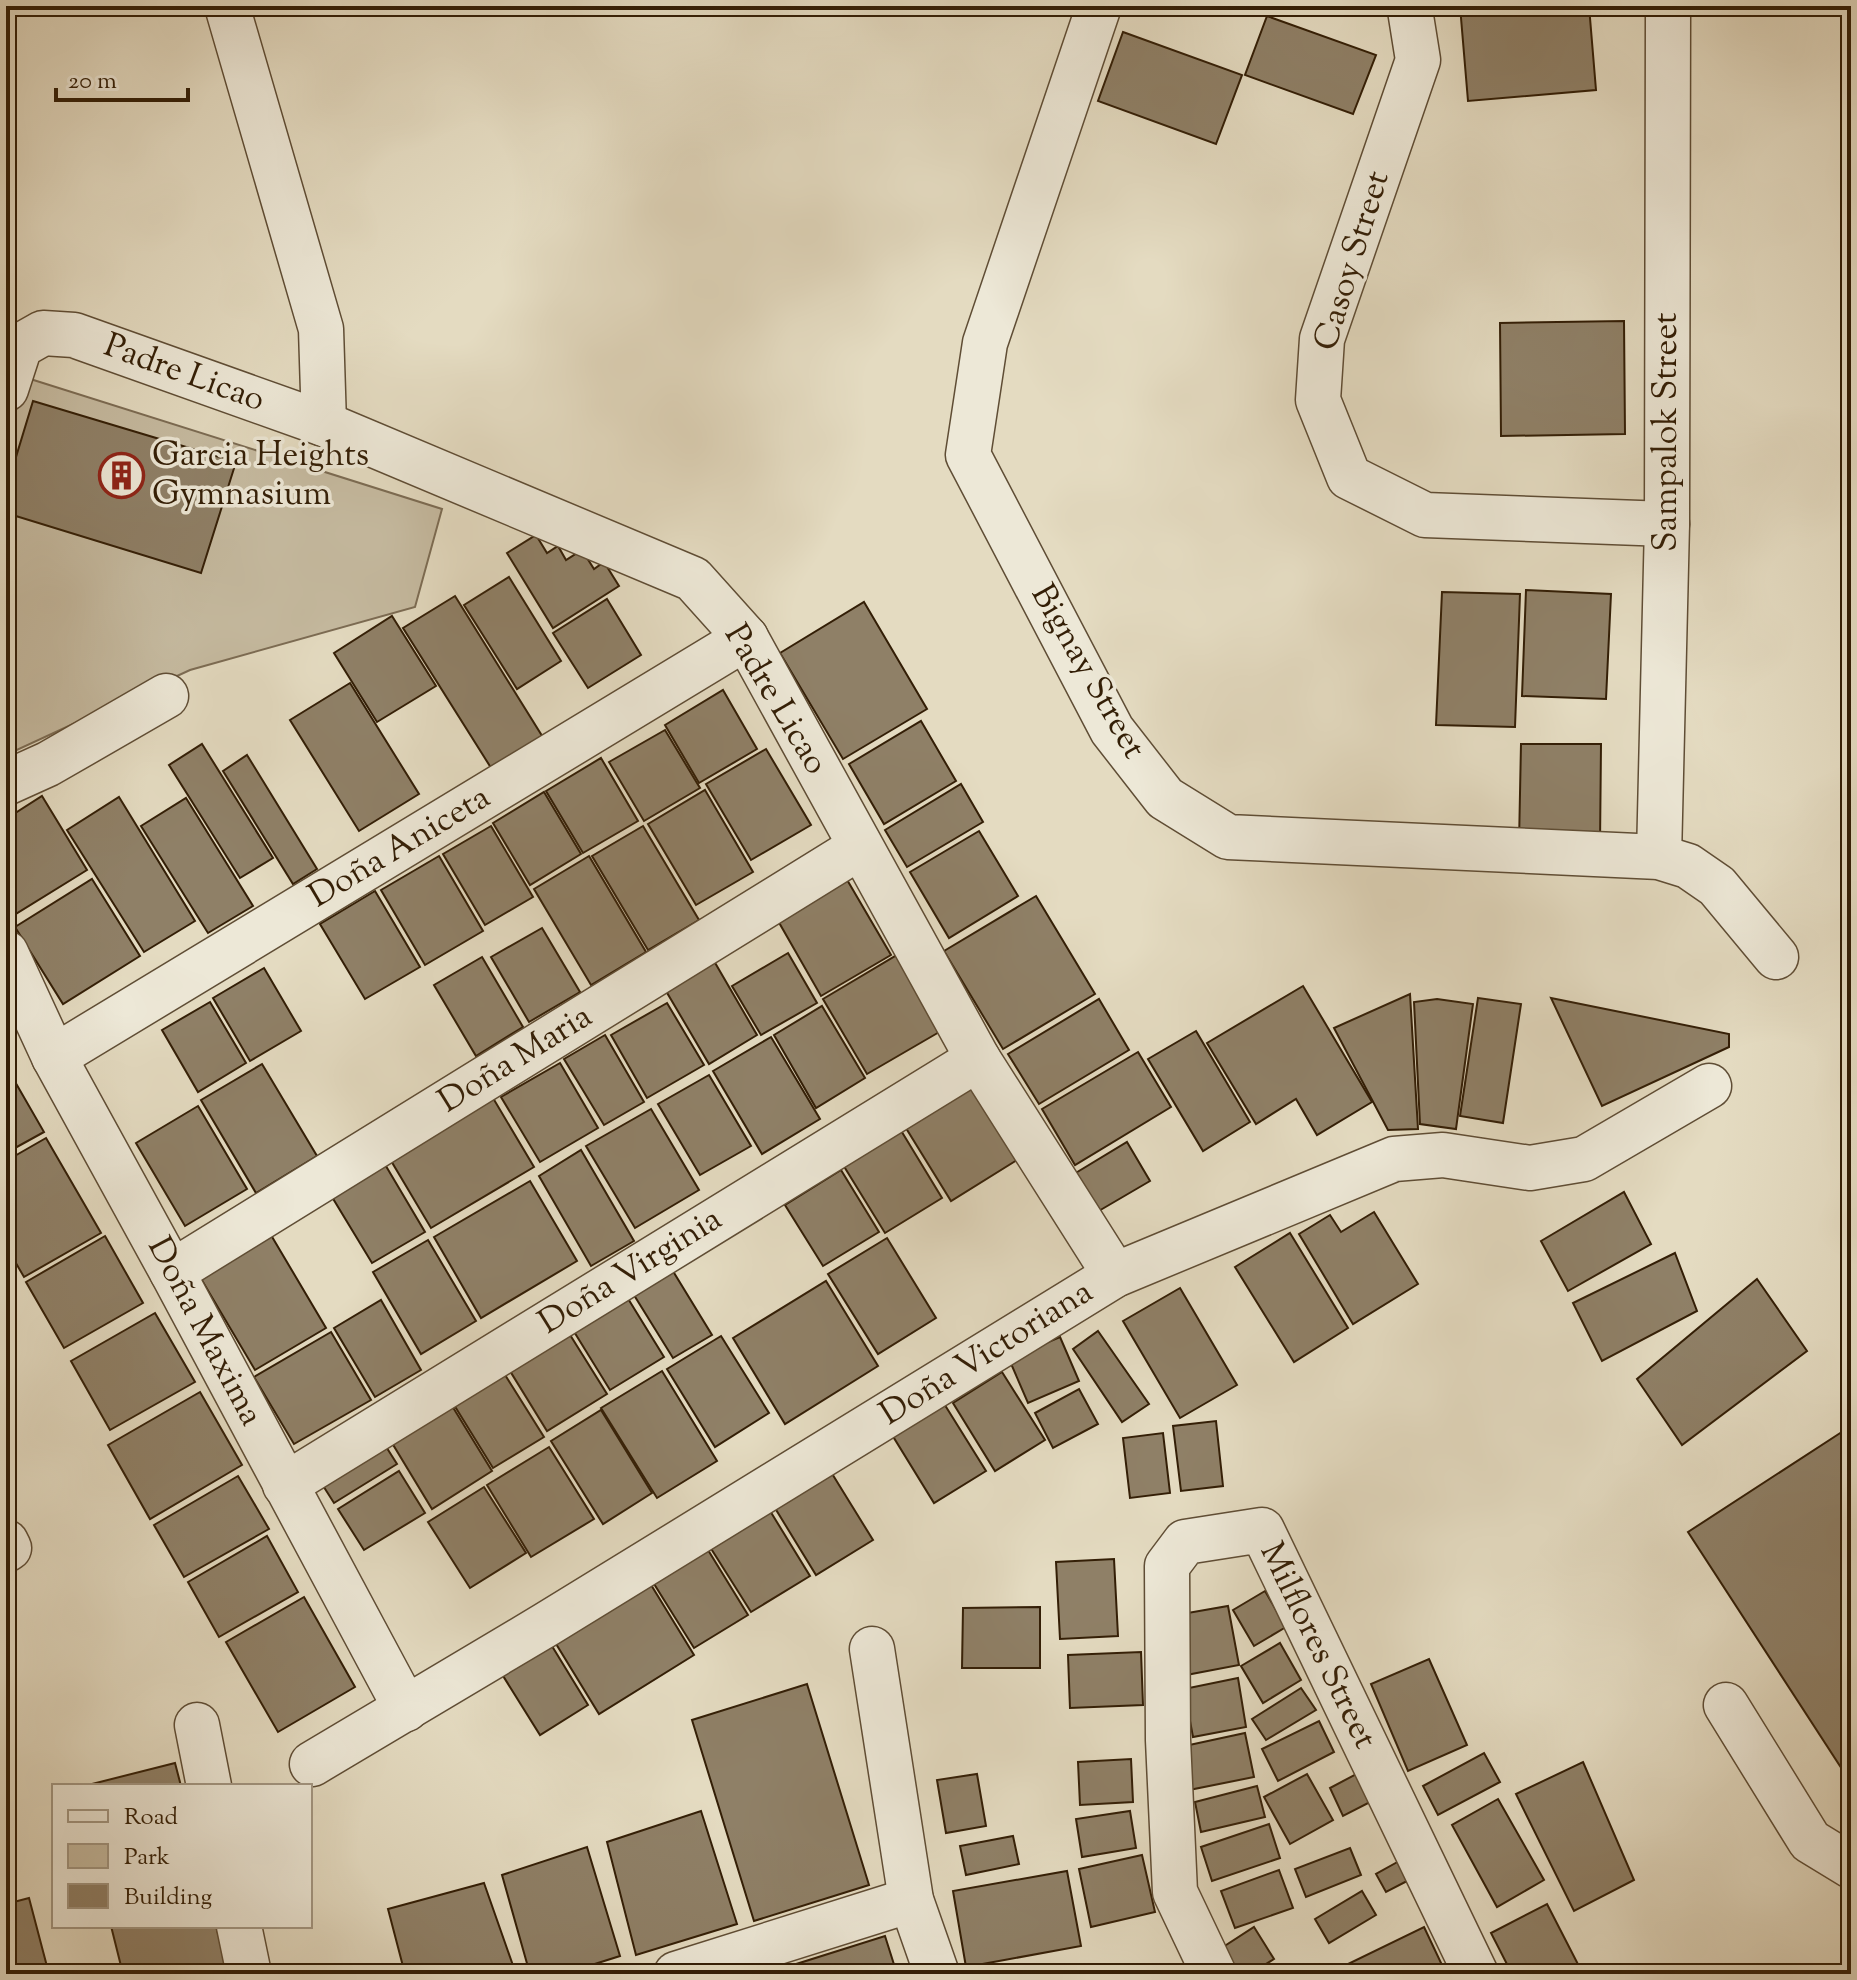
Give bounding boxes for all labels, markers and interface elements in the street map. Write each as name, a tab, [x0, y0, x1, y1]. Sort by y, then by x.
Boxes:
scale bar	[56, 52, 188, 102]
text: 20 m	[68, 65, 117, 99]
street label: Casoy Street	[1302, 165, 1404, 357]
street label: Sampalok Street	[1643, 312, 1692, 552]
street label: Padre Licao	[97, 322, 271, 426]
place label: Garcia Heights Gymnasium	[152, 432, 369, 520]
building icon: Garcia Heights Gymnasium	[97, 452, 145, 500]
street label: Bignay Street	[1017, 575, 1157, 769]
street label: Padre Licao	[711, 615, 839, 785]
street label: Doña Aniceta	[300, 774, 500, 922]
street label: Doña Maria	[430, 993, 602, 1127]
street label: Doña Virginia	[530, 1196, 732, 1348]
street label: Doña Maxima	[134, 1229, 274, 1435]
street label: Doña Victoriana	[871, 1269, 1103, 1439]
street label: Milflores Street	[1246, 1534, 1388, 1758]
legend	[52, 1784, 312, 1928]
text: Road	[124, 1801, 178, 1835]
text: Park	[124, 1841, 170, 1875]
text: Building	[124, 1881, 213, 1915]

